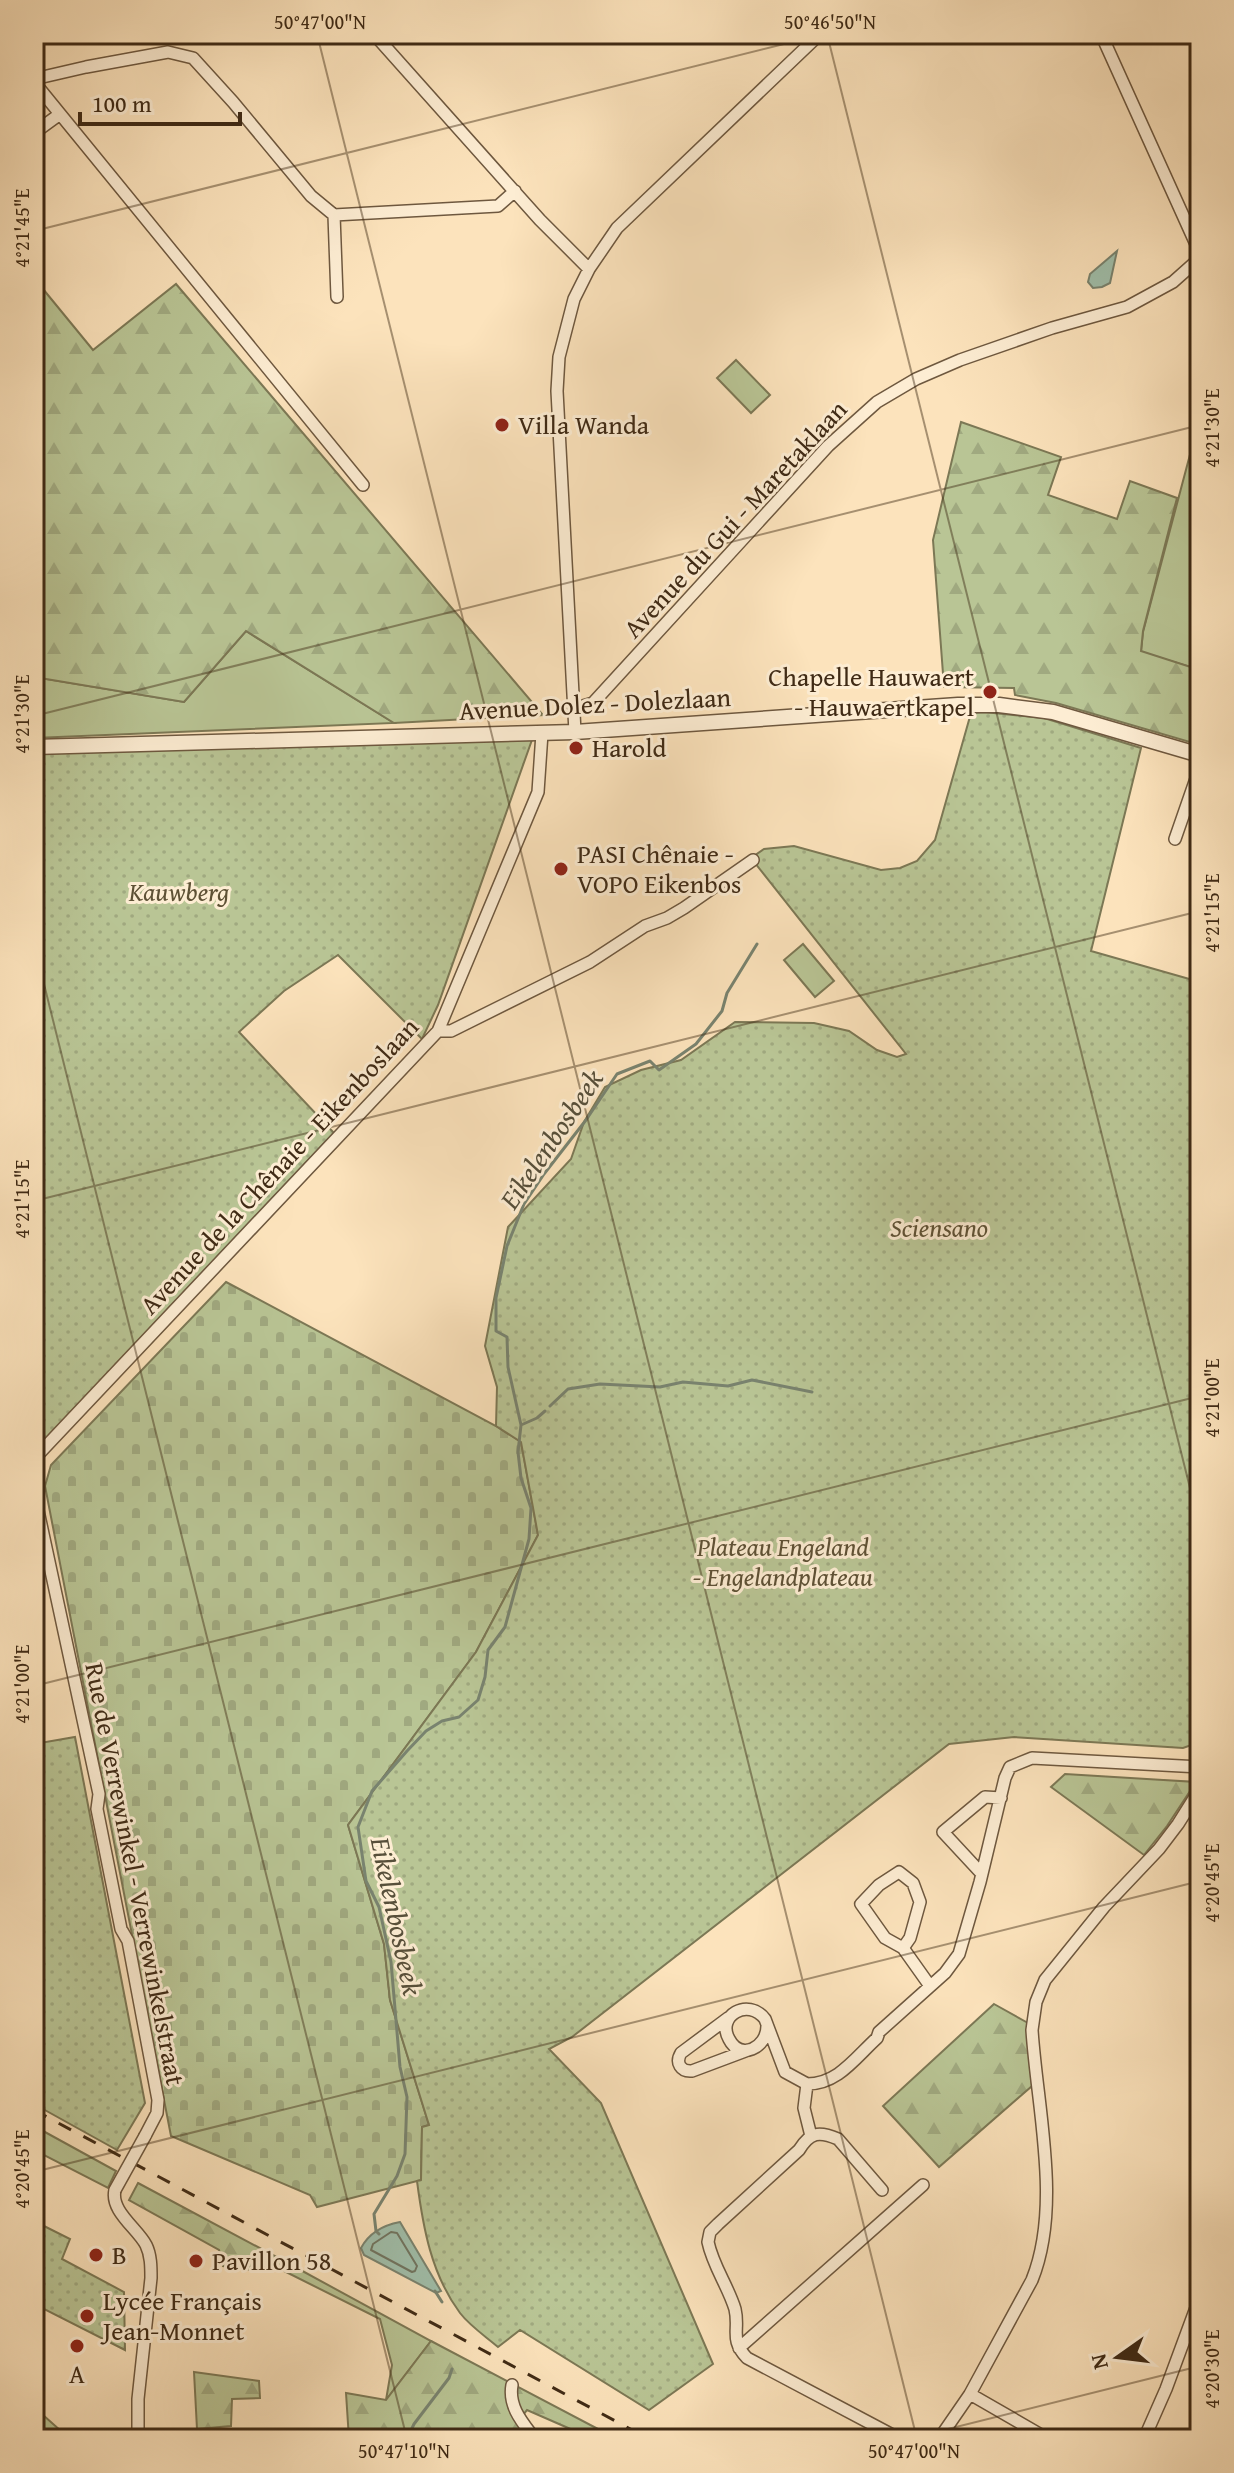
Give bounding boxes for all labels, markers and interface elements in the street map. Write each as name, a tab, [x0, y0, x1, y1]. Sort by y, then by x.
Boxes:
text: 50°47'00"N	[274, 7, 366, 36]
text: 50°46'50"N	[784, 7, 876, 36]
scale bar	[80, 76, 240, 126]
text: 100 m	[92, 86, 152, 121]
text: 4°21'45"E	[7, 188, 36, 268]
text: 4°21'30"E	[1197, 388, 1226, 468]
street label: Avenue du Gui - Maretaklaan	[613, 390, 856, 647]
place label: Villa Wanda	[518, 405, 650, 444]
marker: Villa Wanda	[493, 416, 511, 434]
place label: Chapelle Hauwaert - Hauwaertkapel	[768, 657, 974, 726]
text: 4°21'30"E	[7, 674, 36, 754]
street label: Avenue Dolez - Dolezlaan	[458, 677, 732, 730]
marker: Chapelle Hauwaert - Hauwaertkapel	[981, 683, 999, 701]
place label: Harold	[592, 728, 666, 767]
marker: Harold	[567, 739, 585, 757]
place label: PASI Chênaie - VOPO Eikenbos	[577, 834, 741, 903]
marker: PASI Chênaie - VOPO Eikenbos	[552, 860, 570, 878]
park label: Kauwberg	[128, 872, 229, 911]
text: 4°21'15"E	[1197, 873, 1226, 953]
street label: Avenue de la Chênaie - Eikenboslaan	[130, 1008, 427, 1323]
water label: Eikelenbosbeek	[488, 1060, 613, 1218]
text: 4°21'15"E	[7, 1159, 36, 1239]
park label: Sciensano	[890, 1208, 988, 1247]
text: 4°21'00"E	[1197, 1358, 1226, 1438]
park label: Plateau Engeland - Engelandplateau	[693, 1527, 873, 1596]
text: 4°21'00"E	[7, 1644, 36, 1724]
street label: Rue de Verrewinkel - Verrewinkelstraat	[75, 1659, 196, 2089]
water label: Eikelenbosbeek	[361, 1832, 434, 1999]
text: 4°20'45"E	[1197, 1843, 1226, 1923]
text: 4°20'45"E	[7, 2129, 36, 2209]
place label: B	[112, 2235, 127, 2274]
place label: Pavillon 58	[212, 2241, 331, 2280]
marker: B	[87, 2246, 105, 2264]
marker: Pavillon 58	[187, 2252, 205, 2270]
place label: Lycée Français Jean-Monnet	[100, 2281, 262, 2350]
marker: Lycée Français Jean-Monnet	[78, 2307, 96, 2325]
north arrow	[1078, 2317, 1158, 2397]
text: 4°20'30"E	[1197, 2329, 1226, 2409]
marker: A	[68, 2337, 86, 2355]
text: N	[1081, 2351, 1116, 2373]
place label: A	[69, 2354, 85, 2393]
text: 50°47'10"N	[358, 2436, 450, 2465]
text: 50°47'00"N	[868, 2436, 960, 2465]

